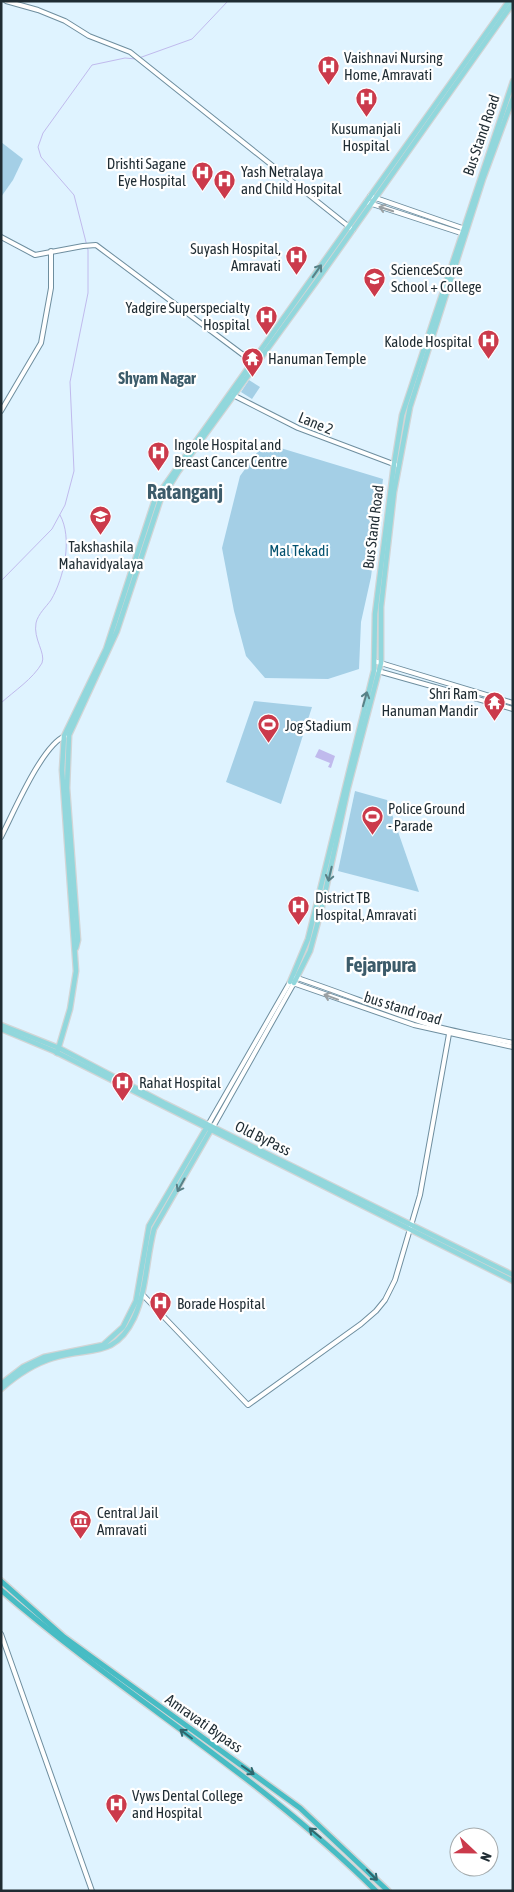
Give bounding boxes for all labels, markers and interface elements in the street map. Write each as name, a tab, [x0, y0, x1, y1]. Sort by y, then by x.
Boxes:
place label: Vaishnavi Nursing Home, Amravati	[344, 49, 443, 83]
hospital icon: Vaishnavi Nursing Home, Amravati	[316, 54, 340, 85]
hospital icon: Kusumanjali Hospital	[354, 87, 378, 118]
street label: Bus Stand Road	[459, 92, 503, 178]
place label: Kusumanjali Hospital	[331, 120, 401, 154]
place label: Drishti Sagane Eye Hospital	[107, 155, 186, 189]
hospital icon: Drishti Sagane Eye Hospital	[190, 160, 214, 191]
place label: Yash Netralaya and Child Hospital	[241, 163, 342, 197]
hospital icon: Yash Netralaya and Child Hospital	[213, 168, 237, 199]
one-way arrow	[379, 204, 395, 213]
place label: Suyash Hospital, Amravati	[190, 240, 281, 274]
hospital icon: Suyash Hospital, Amravati	[285, 245, 309, 276]
place label: ScienceScore School + College	[391, 261, 482, 295]
one-way arrow	[312, 264, 322, 278]
school or university icon: ScienceScore School + College	[363, 266, 387, 297]
place label: Yadgire Superspecialty Hospital	[125, 299, 250, 333]
hospital icon: Yadgire Superspecialty Hospital	[254, 304, 278, 335]
hospital icon: Kalode Hospital	[476, 329, 500, 360]
place label: Kalode Hospital	[384, 333, 472, 350]
temple icon: Hanuman Temple	[240, 346, 264, 377]
place label: Hanuman Temple	[268, 350, 367, 367]
district label: Shyam Nagar	[118, 369, 196, 387]
street label: Lane 2	[296, 408, 336, 438]
place label: Ingole Hospital and Breast Cancer Centre	[174, 436, 287, 470]
hospital icon: Ingole Hospital and Breast Cancer Centre	[146, 441, 170, 472]
district label: Ratanganj	[147, 480, 223, 503]
street label: Bus Stand Road	[359, 484, 387, 570]
school or university icon: Takshashila Mahavidyalaya	[89, 505, 113, 536]
place label: Takshashila Mahavidyalaya	[59, 538, 144, 572]
park label: Mal Tekadi	[269, 542, 329, 559]
place label: Shri Ram Hanuman Mandir	[381, 685, 479, 719]
temple icon: Shri Ram Hanuman Mandir	[482, 690, 506, 721]
one-way arrow	[361, 691, 371, 707]
sports icon: Jog Stadium	[257, 713, 281, 744]
place label: Jog Stadium	[285, 717, 352, 734]
place label: Police Ground - Parade	[388, 800, 465, 834]
sports icon: Police Ground - Parade	[360, 805, 384, 836]
one-way arrow	[325, 866, 334, 882]
place label: District TB Hospital, Amravati	[315, 889, 417, 923]
hospital icon: District TB Hospital, Amravati	[287, 894, 311, 925]
district label: Fejarpura	[346, 953, 416, 976]
street label: bus stand road	[362, 988, 444, 1028]
one-way arrow	[324, 992, 339, 1001]
hospital icon: Rahat Hospital	[111, 1070, 135, 1101]
place label: Rahat Hospital	[139, 1074, 221, 1091]
street label: Old ByPass	[232, 1117, 294, 1159]
one-way arrow	[176, 1177, 186, 1192]
hospital icon: Borade Hospital	[149, 1291, 173, 1322]
place label: Borade Hospital	[177, 1295, 265, 1312]
place label: Central Jail Amravati	[97, 1504, 159, 1538]
museum icon: Central Jail Amravati	[69, 1509, 93, 1540]
street label: Amravati Bypass	[162, 1690, 246, 1756]
one-way arrow	[180, 1729, 193, 1740]
one-way arrow	[241, 1765, 255, 1775]
place label: Vyws Dental College and Hospital	[132, 1787, 243, 1821]
hospital icon: Vyws Dental College and Hospital	[104, 1792, 128, 1823]
north arrow	[449, 1827, 499, 1877]
one-way arrow	[308, 1828, 321, 1839]
text: N	[477, 1850, 495, 1864]
one-way arrow	[366, 1869, 379, 1881]

